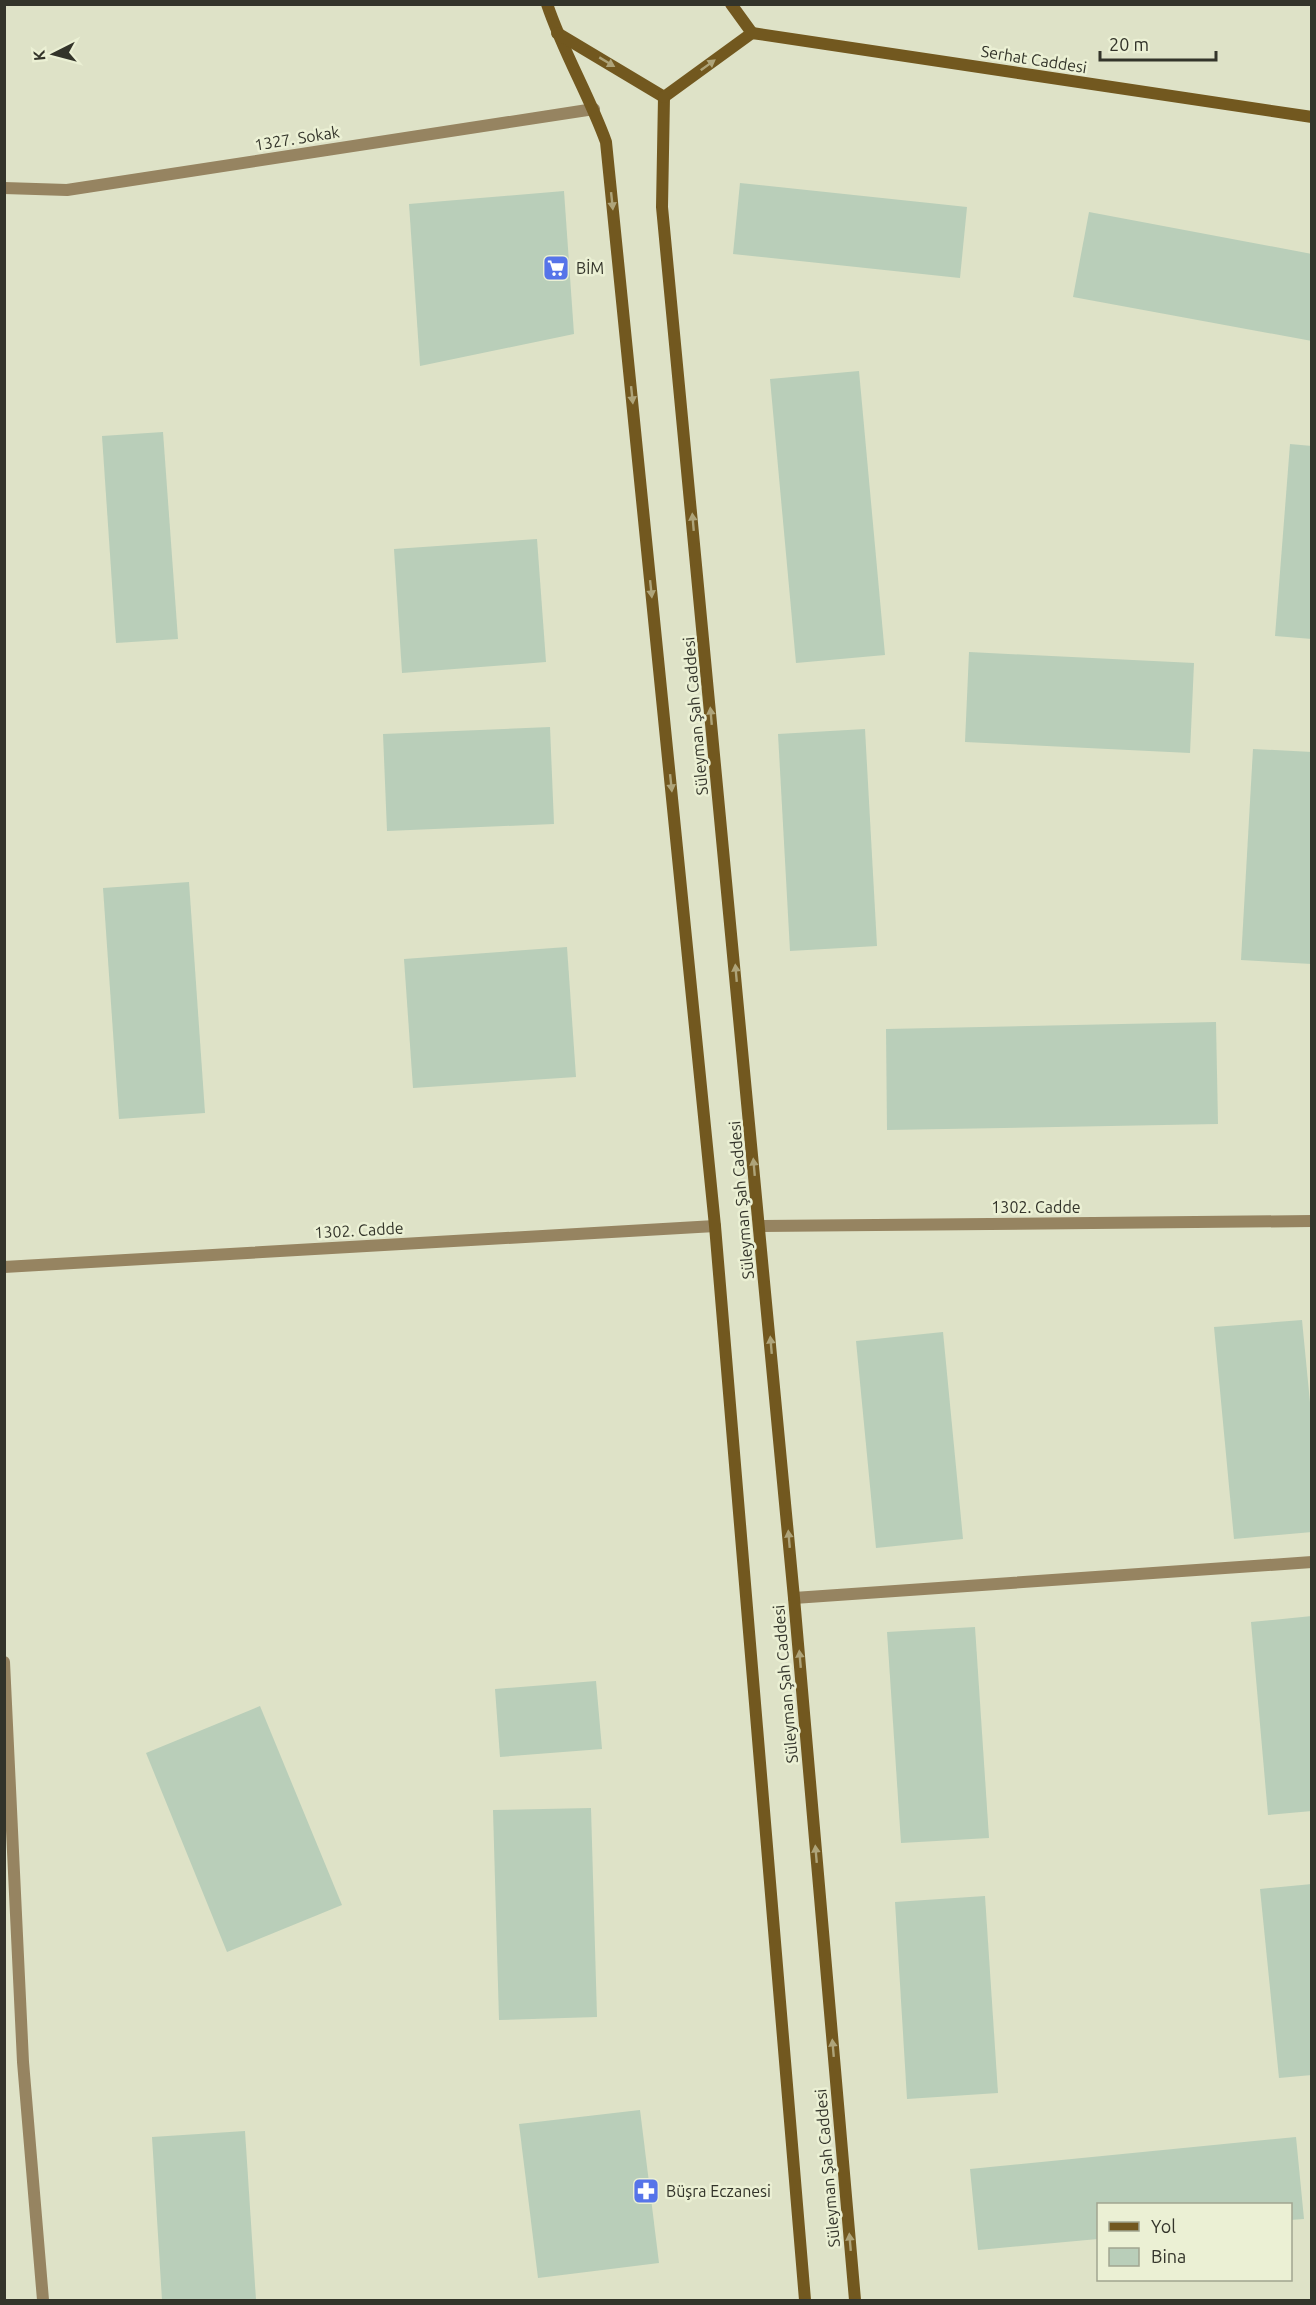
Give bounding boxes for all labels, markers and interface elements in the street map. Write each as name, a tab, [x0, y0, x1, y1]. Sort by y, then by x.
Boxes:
north arrow	[24, 24, 84, 84]
scale bar	[1100, 24, 1216, 62]
text: 20 m	[1109, 34, 1149, 54]
street label: Serhat Caddesi	[980, 42, 1088, 76]
text: K	[30, 49, 49, 62]
one-way arrow	[599, 57, 615, 68]
one-way arrow	[700, 59, 716, 71]
street label: 1327. Sokak	[253, 122, 341, 154]
one-way arrow	[607, 191, 617, 210]
supermarket icon: BİM	[541, 253, 571, 283]
place label: BİM	[576, 259, 604, 277]
one-way arrow	[627, 385, 636, 404]
one-way arrow	[688, 513, 698, 532]
one-way arrow	[646, 579, 656, 598]
street label: Süleyman Şah Caddesi	[679, 636, 711, 796]
one-way arrow	[706, 707, 716, 726]
one-way arrow	[666, 773, 676, 792]
one-way arrow	[731, 964, 741, 983]
street label: Süleyman Şah Caddesi	[725, 1120, 757, 1280]
one-way arrow	[749, 1158, 759, 1177]
street label: 1302. Cadde	[991, 1198, 1081, 1216]
street label: 1302. Cadde	[314, 1219, 404, 1241]
one-way arrow	[766, 1336, 776, 1355]
one-way arrow	[784, 1530, 794, 1549]
street label: Süleyman Şah Caddesi	[769, 1604, 801, 1764]
one-way arrow	[795, 1650, 805, 1669]
one-way arrow	[812, 1844, 821, 1863]
one-way arrow	[828, 2038, 838, 2057]
street label: Süleyman Şah Caddesi	[811, 2088, 843, 2248]
pharmacy icon: Büşra Eczanesi	[631, 2176, 661, 2206]
place label: Büşra Eczanesi	[666, 2182, 771, 2200]
legend	[1097, 2203, 1292, 2281]
text: Yol	[1151, 2216, 1176, 2236]
one-way arrow	[845, 2233, 855, 2252]
text: Bina	[1151, 2246, 1186, 2266]

